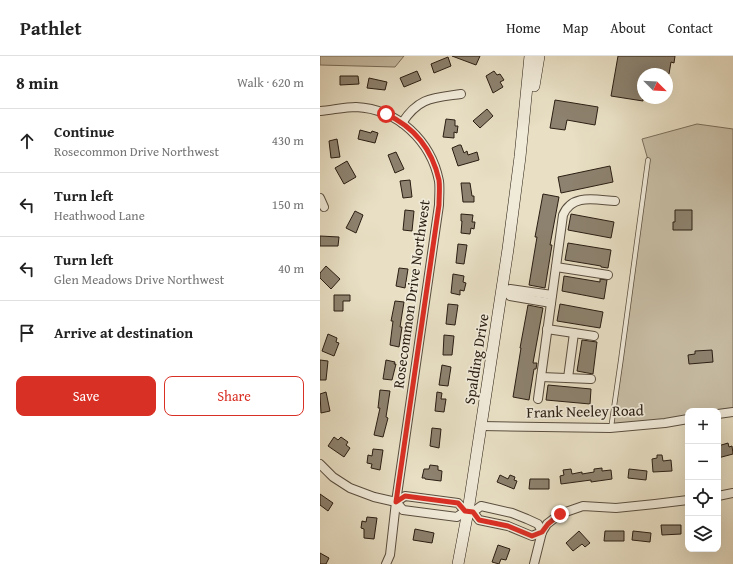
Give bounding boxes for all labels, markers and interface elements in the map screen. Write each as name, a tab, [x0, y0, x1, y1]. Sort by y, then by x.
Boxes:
text: Pathlet	[20, 14, 82, 42]
text: Home	[506, 18, 541, 38]
text: Map	[563, 18, 588, 38]
text: About	[610, 18, 646, 38]
text: Contact	[668, 18, 713, 38]
north arrow	[637, 68, 673, 104]
text: 8 min	[16, 70, 58, 95]
text: Walk · 620 m	[237, 73, 304, 92]
route start	[377, 105, 395, 123]
text: Continue	[54, 121, 115, 142]
icon: ahead	[16, 130, 38, 152]
text: 430 m	[272, 131, 304, 150]
text: Rosecommon Drive Northwest	[54, 142, 219, 161]
text: Turn left	[54, 185, 113, 206]
icon: left	[16, 194, 38, 216]
text: 150 m	[272, 195, 304, 214]
street label: Rosecommon Drive Northwest	[387, 198, 435, 390]
text: Heathwood Lane	[54, 206, 145, 225]
text: Turn left	[54, 249, 113, 270]
icon: left	[16, 258, 38, 280]
text: 40 m	[278, 259, 304, 278]
text: Glen Meadows Drive Northwest	[54, 270, 224, 289]
street label: Spalding Drive	[458, 312, 494, 406]
icon: arrive	[16, 322, 38, 344]
text: Arrive at destination	[54, 322, 193, 343]
button: Save	[16, 376, 156, 416]
button: Share	[164, 376, 304, 416]
street label: Frank Neeley Road	[526, 399, 644, 423]
map controls	[685, 408, 721, 552]
button: +	[685, 408, 721, 444]
button: −	[685, 444, 721, 480]
button: locate	[685, 480, 721, 516]
route end	[551, 505, 569, 523]
button: layers	[685, 516, 721, 552]

